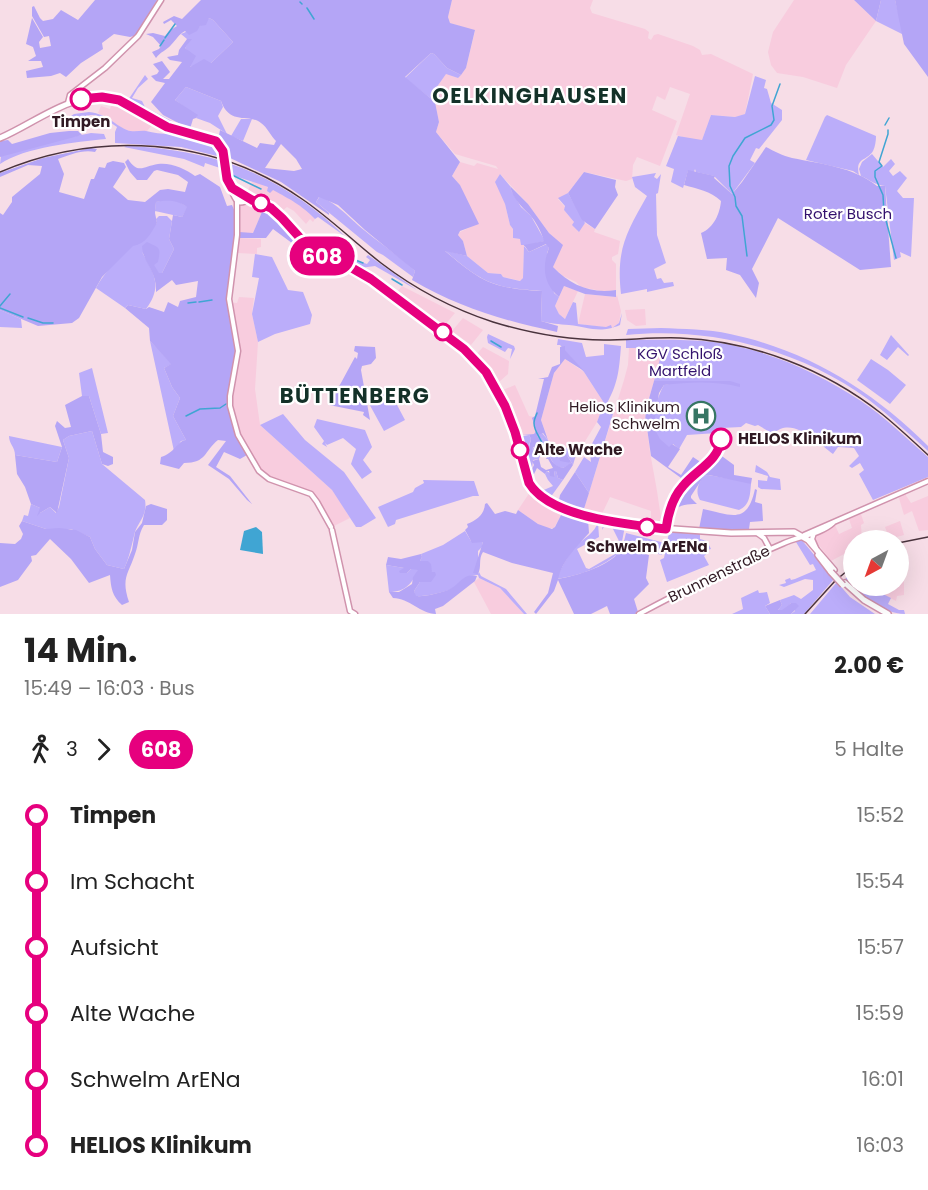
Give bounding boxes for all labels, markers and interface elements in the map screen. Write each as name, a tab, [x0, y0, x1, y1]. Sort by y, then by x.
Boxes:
district label: OELKINGHAUSEN	[432, 81, 628, 110]
marker: Timpen	[70, 88, 92, 110]
place label: Timpen	[52, 111, 110, 132]
unlabelled marker	[252, 194, 270, 212]
park label: Roter Busch	[804, 203, 892, 224]
line badge: 608	[288, 236, 356, 276]
text: 608	[302, 242, 342, 271]
unlabelled marker	[434, 323, 452, 341]
park label: KGV Schloß Martfeld	[637, 343, 723, 381]
district label: BÜTTENBERG	[280, 381, 430, 410]
place label: Helios Klinikum Schwelm	[569, 396, 680, 434]
hospital icon: Helios Klinikum Schwelm	[685, 400, 717, 432]
marker: HELIOS Klinikum	[710, 428, 732, 450]
place label: HELIOS Klinikum	[738, 428, 862, 449]
place label: Alte Wache	[534, 439, 622, 460]
marker: Alte Wache	[511, 441, 529, 459]
marker: Schwelm ArENa	[638, 518, 656, 536]
north arrow	[843, 530, 909, 596]
map controls	[843, 530, 909, 596]
place label: Schwelm ArENa	[586, 536, 708, 557]
street label: Brunnenstraße	[664, 540, 773, 607]
text: 14 Min.	[24, 627, 137, 674]
text: 2.00 €	[834, 650, 904, 681]
text: 15:49 – 16:03 · Bus	[24, 674, 195, 702]
icon: walk	[24, 733, 57, 766]
icon: forward	[87, 733, 120, 766]
text: 3	[66, 735, 78, 763]
text: 608	[141, 735, 181, 764]
text: 5 Halte	[834, 735, 904, 763]
text: Timpen	[70, 800, 156, 831]
text: 15:52	[857, 801, 904, 829]
text: Im Schacht	[70, 866, 195, 897]
text: 15:54	[856, 867, 904, 895]
text: Aufsicht	[70, 932, 158, 963]
text: 15:57	[857, 933, 904, 961]
text: Alte Wache	[70, 998, 195, 1029]
text: 15:59	[856, 999, 904, 1027]
text: Schwelm ArENa	[70, 1064, 241, 1095]
text: 16:01	[862, 1065, 904, 1093]
text: HELIOS Klinikum	[70, 1130, 252, 1161]
text: 16:03	[856, 1131, 904, 1159]

